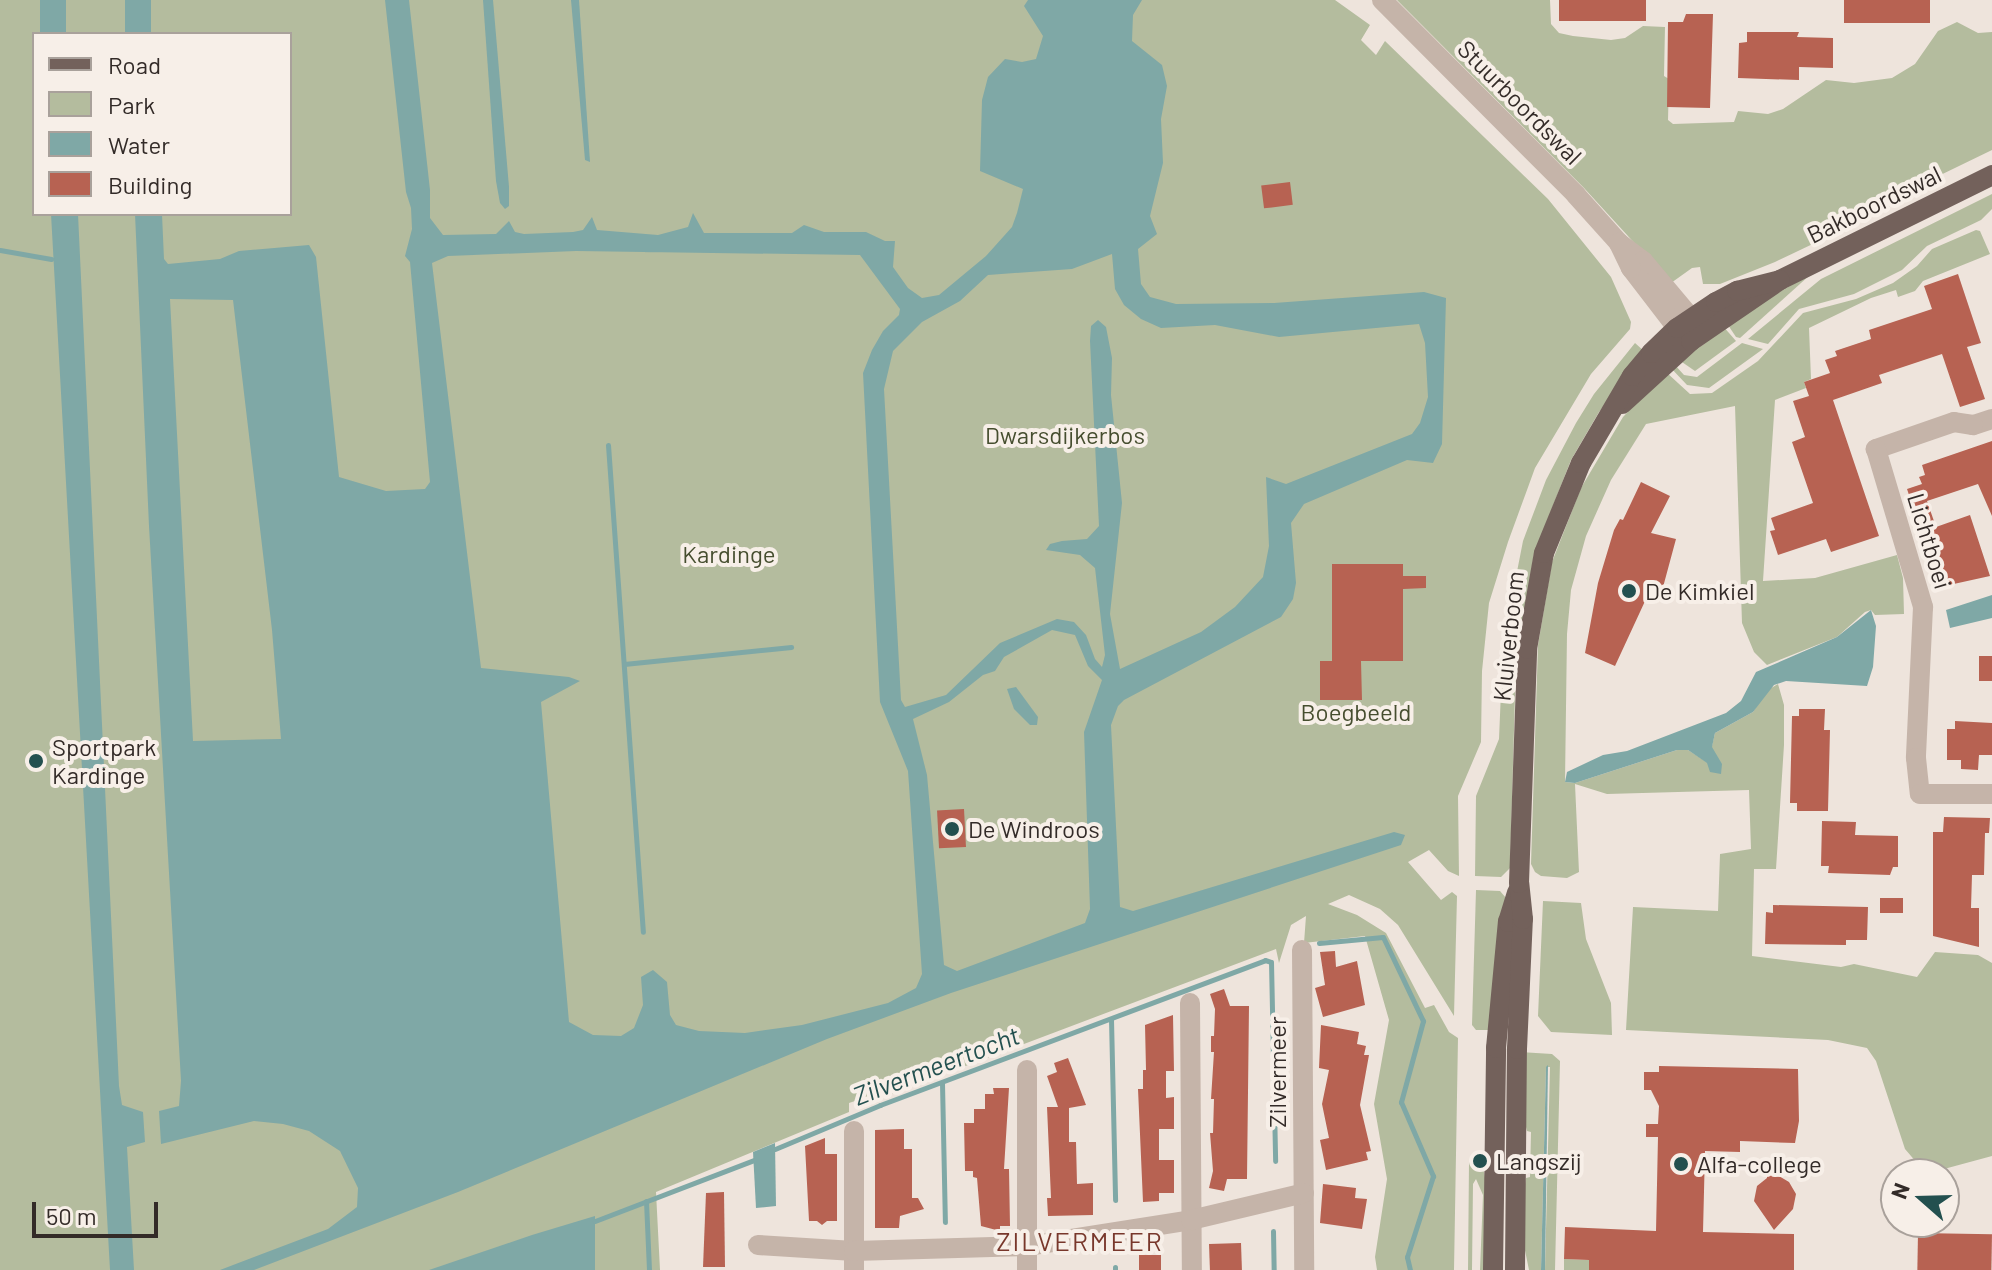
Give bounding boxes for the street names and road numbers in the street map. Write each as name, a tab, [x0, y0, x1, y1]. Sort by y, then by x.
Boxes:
street label: Stuurboordswal	[1452, 34, 1588, 170]
street label: Bakboordswal	[1802, 159, 1946, 249]
street label: Lichtboei	[1902, 490, 1958, 592]
street label: Kluiverboom	[1487, 570, 1529, 702]
street label: Zilvermeer	[1263, 1016, 1291, 1128]

